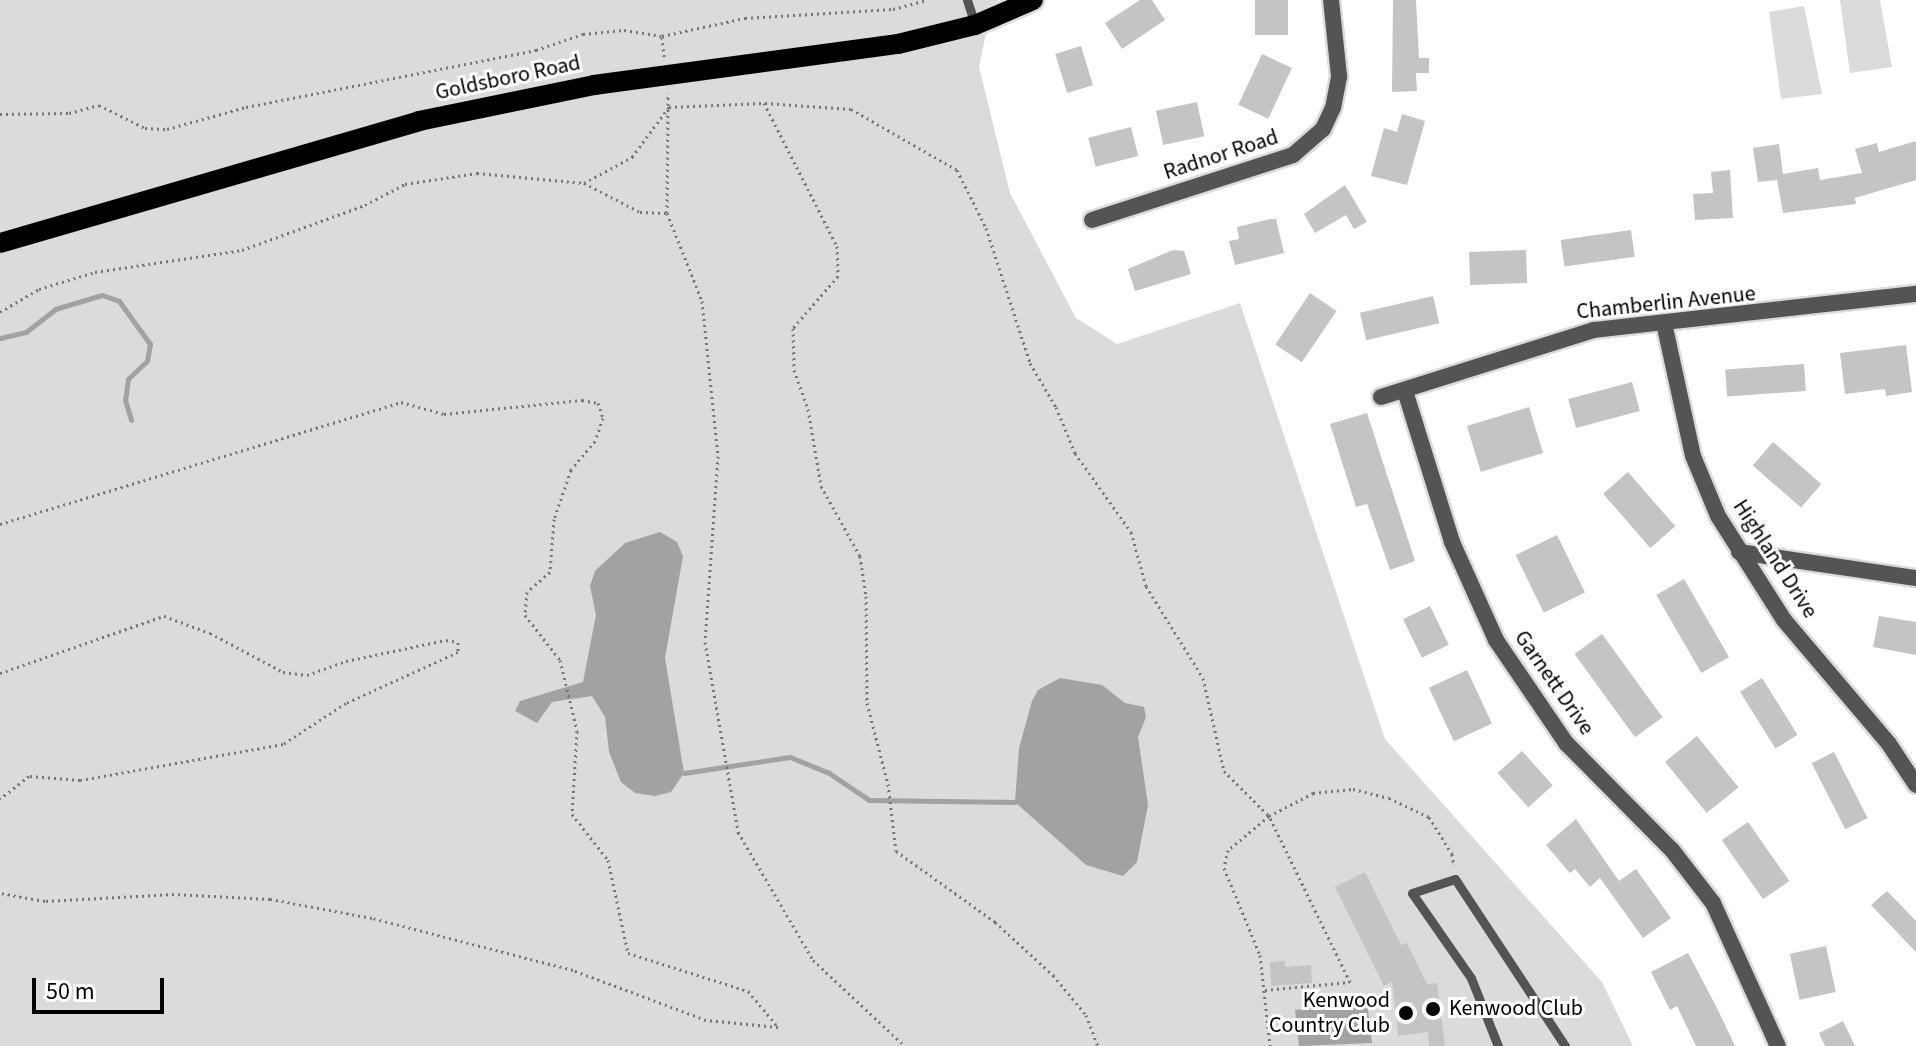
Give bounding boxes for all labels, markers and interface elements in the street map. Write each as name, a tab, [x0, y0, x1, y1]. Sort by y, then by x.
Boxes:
street label: Goldsboro Road	[433, 50, 583, 106]
street label: Radnor Road	[1160, 124, 1282, 186]
street label: Chamberlin Avenue	[1575, 280, 1757, 326]
street label: Highland Drive	[1727, 495, 1823, 623]
street label: Garnett Drive	[1508, 626, 1600, 740]
scale bar	[36, 962, 168, 1012]
text: 50 m	[46, 974, 95, 1009]
place label: Kenwood Country Club	[1269, 987, 1390, 1038]
place label: Kenwood Club	[1449, 996, 1583, 1022]
marker: Kenwood Club	[1424, 1000, 1442, 1018]
marker: Kenwood Country Club	[1397, 1004, 1415, 1022]

